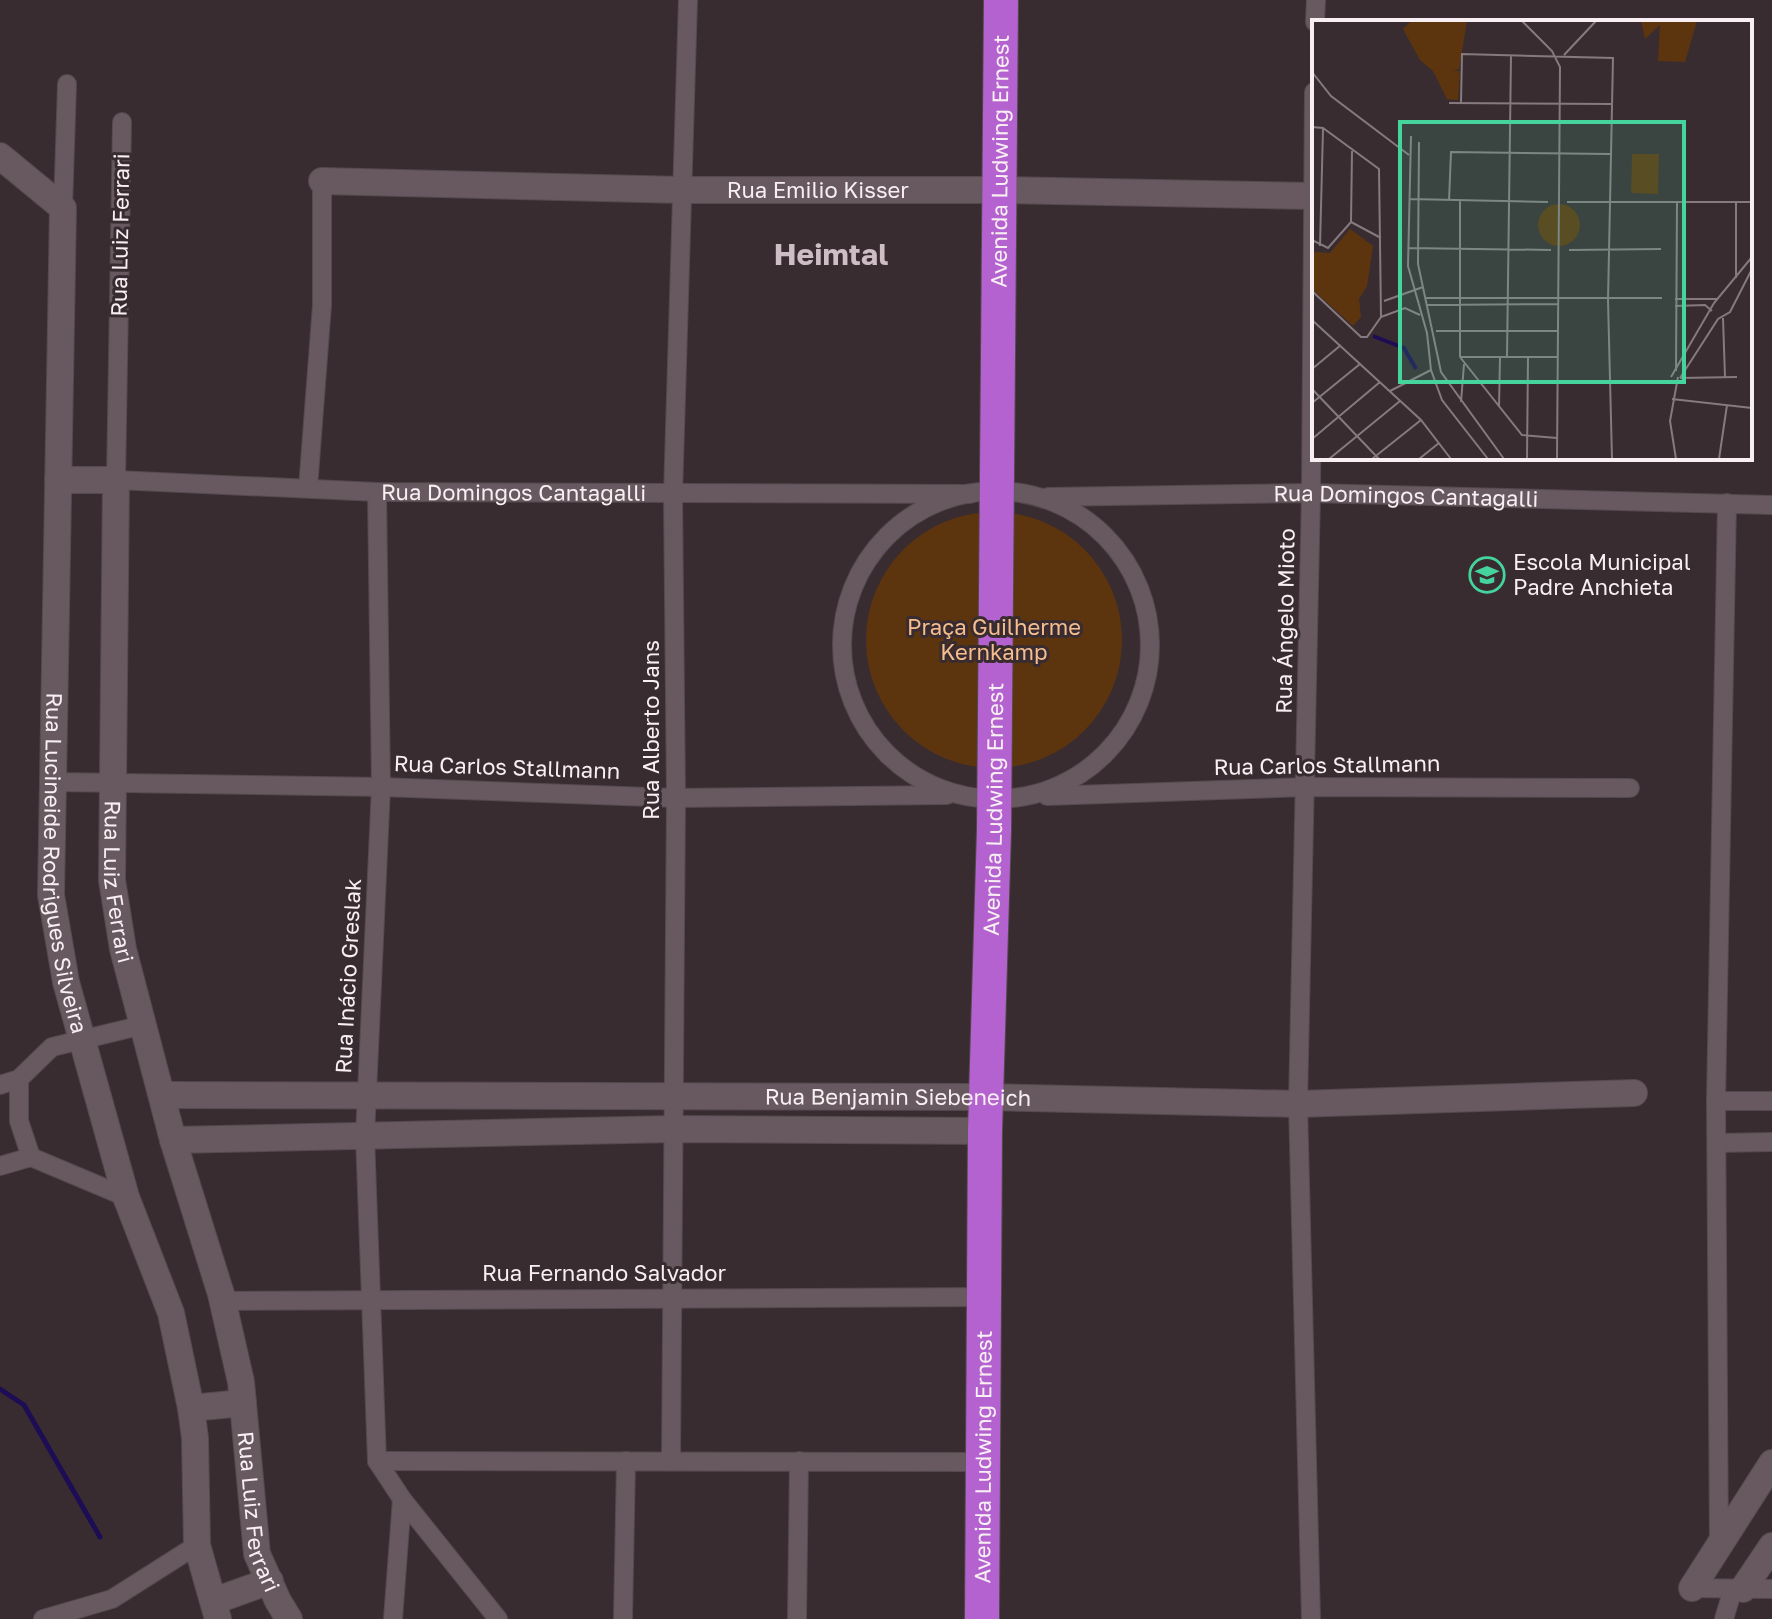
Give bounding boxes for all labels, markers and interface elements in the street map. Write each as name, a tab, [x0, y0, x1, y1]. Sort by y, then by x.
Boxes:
inset map	[1312, 20, 1752, 460]
street label: Avenida Ludwing Ernest	[985, 35, 1014, 288]
street label: Rua Luiz Ferrari	[105, 153, 134, 317]
street label: Rua Emilio Kisser	[727, 176, 909, 203]
district label: Heimtal	[774, 236, 888, 272]
street label: Rua Domingos Cantagalli	[381, 478, 646, 506]
street label: Rua Domingos Cantagalli	[1273, 479, 1539, 512]
street label: Rua Ángelo Mioto	[1269, 528, 1300, 714]
place label: Escola Municipal Padre Anchieta	[1513, 548, 1691, 600]
school or university icon: Escola Municipal Padre Anchieta	[1468, 556, 1506, 594]
park label: Praça Guilherme Kernkamp	[907, 613, 1081, 665]
street label: Rua Alberto Jans	[637, 640, 664, 820]
street label: Avenida Ludwing Ernest	[977, 682, 1008, 936]
street label: Rua Lucineide Rodrigues Silveira	[38, 692, 94, 1036]
street label: Rua Carlos Stallmann	[393, 749, 621, 784]
street label: Rua Carlos Stallmann	[1213, 749, 1441, 780]
street label: Rua Luiz Ferrari	[99, 800, 140, 966]
street label: Rua Inácio Greslak	[329, 878, 366, 1074]
street label: Rua Benjamin Siebeneich	[765, 1082, 1032, 1111]
street label: Rua Fernando Salvador	[482, 1259, 727, 1286]
street label: Avenida Ludwing Ernest	[968, 1330, 997, 1584]
street label: Rua Luiz Ferrari	[233, 1430, 286, 1596]

